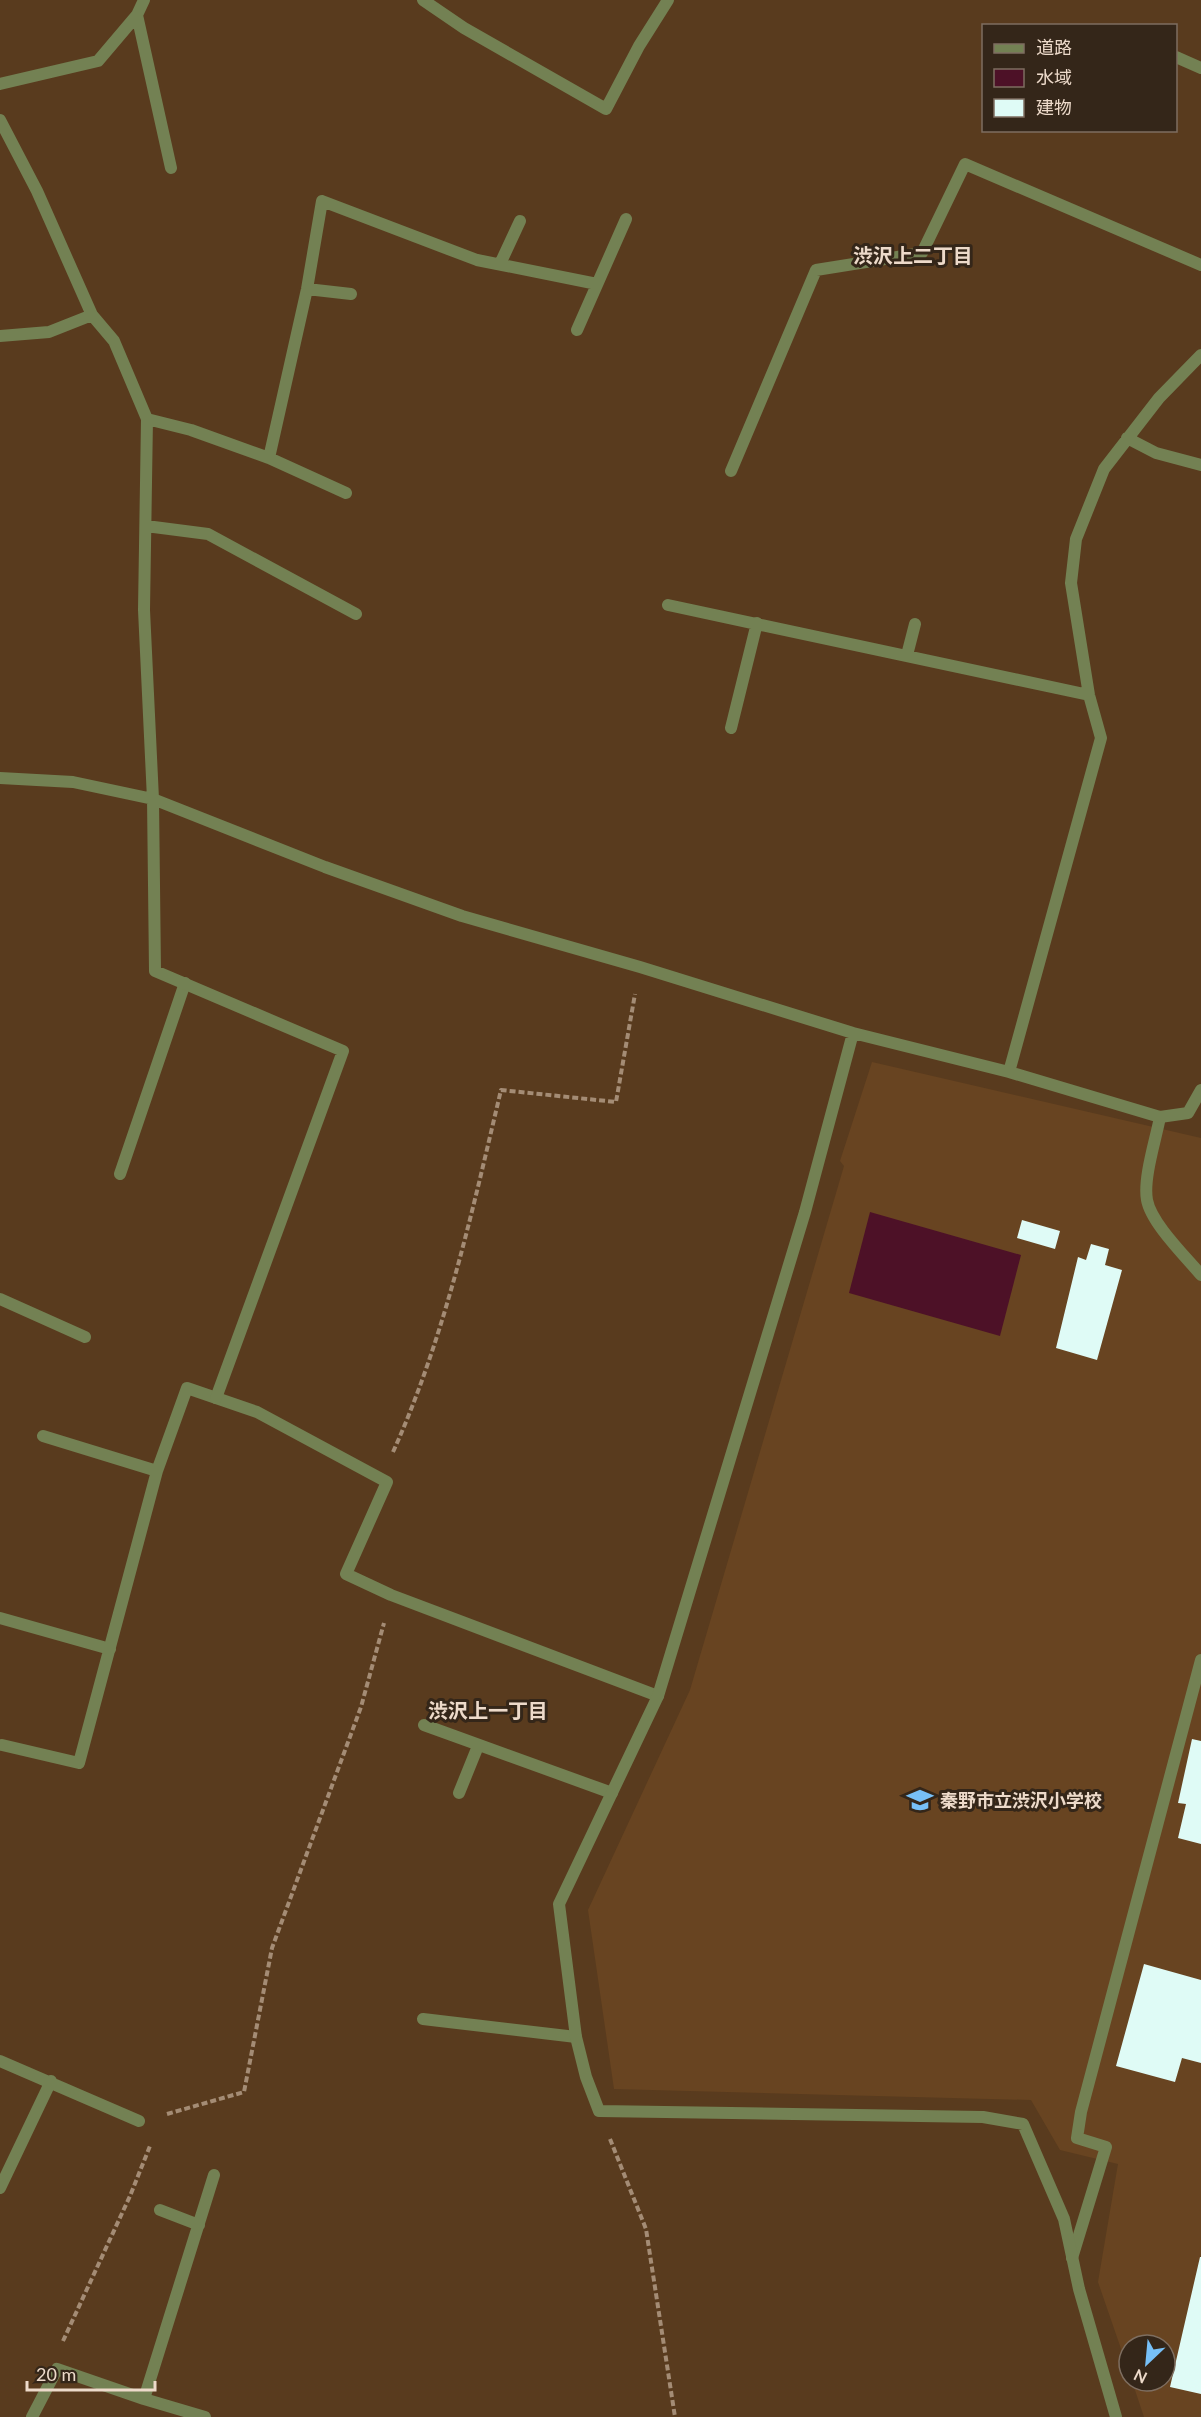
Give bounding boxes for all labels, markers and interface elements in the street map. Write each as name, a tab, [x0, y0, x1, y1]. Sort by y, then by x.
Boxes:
legend	[982, 24, 1177, 132]
text: 道路	[1036, 36, 1072, 58]
text: 水域	[1036, 66, 1072, 88]
text: 建物	[1036, 96, 1072, 118]
district label: 渋沢上二丁目	[853, 243, 973, 267]
district label: 渋沢上一丁目	[428, 1698, 548, 1722]
school or university icon: 秦野市立渋沢小学校	[905, 1785, 935, 1815]
place label: 秦野市立渋沢小学校	[940, 1789, 1102, 1811]
north arrow	[1117, 2333, 1177, 2393]
scale bar	[27, 2354, 154, 2392]
text: 20 m	[36, 2363, 76, 2385]
text: N	[1131, 2366, 1150, 2388]

